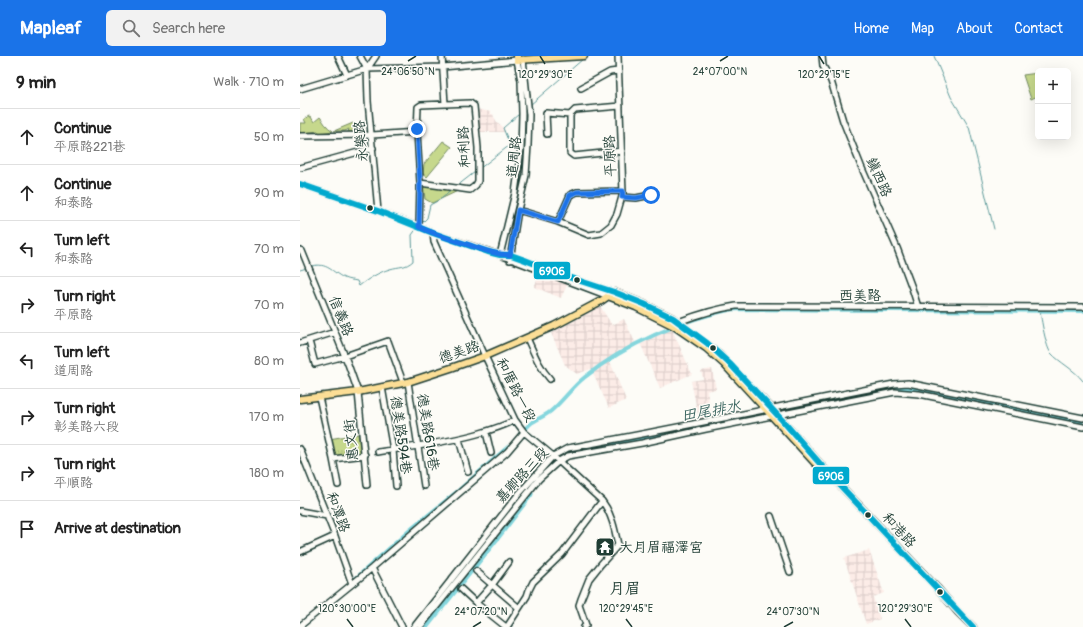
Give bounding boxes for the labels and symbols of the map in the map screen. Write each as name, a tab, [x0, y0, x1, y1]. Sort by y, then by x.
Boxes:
text: 24°06'50"N	[381, 66, 435, 78]
text: 24°07'00"N	[693, 66, 747, 78]
text: 120°29'30"E	[517, 69, 573, 81]
text: 120°29'15"E	[798, 69, 850, 81]
street label: 永樂路	[351, 119, 371, 163]
route end	[408, 120, 426, 138]
street label: 和利路	[454, 126, 474, 168]
street label: 道周路	[503, 135, 525, 179]
street label: 平原路	[601, 135, 619, 177]
street label: 鎮西路	[863, 154, 895, 200]
route start	[642, 186, 660, 204]
unlabelled marker	[365, 203, 375, 213]
line badge: 6906	[533, 261, 571, 280]
text: 6906	[539, 265, 566, 278]
unlabelled marker	[572, 275, 582, 285]
street label: 西美路	[839, 287, 881, 304]
street label: 信義路	[325, 293, 357, 339]
street label: 德美路	[436, 337, 482, 367]
unlabelled marker	[708, 343, 718, 353]
street label: 和厝路一段	[493, 355, 539, 425]
street label: 德美路616巷	[414, 392, 443, 473]
street label: 德美路594巷	[387, 395, 415, 476]
water label: 田尾排水	[680, 396, 743, 426]
street label: 惠文街	[340, 418, 362, 462]
street label: 嘉卿路三段	[492, 444, 552, 506]
line badge: 6906	[812, 466, 850, 485]
text: 6906	[818, 470, 845, 483]
street label: 和潭路	[323, 489, 353, 535]
street label: 和港路	[878, 509, 920, 551]
unlabelled marker	[863, 510, 873, 520]
temple icon: 大月眉福澤宮	[594, 536, 616, 558]
place label: 大月眉福澤宮	[619, 539, 703, 556]
district label: 月眉	[609, 579, 641, 599]
unlabelled marker	[935, 587, 945, 597]
text: 120°30'00"E	[318, 603, 376, 615]
text: 120°29'45"E	[599, 603, 653, 615]
text: 120°29'30"E	[877, 603, 933, 615]
text: 24°07'20"N	[454, 606, 508, 618]
text: 24°07'30"N	[766, 606, 820, 618]

